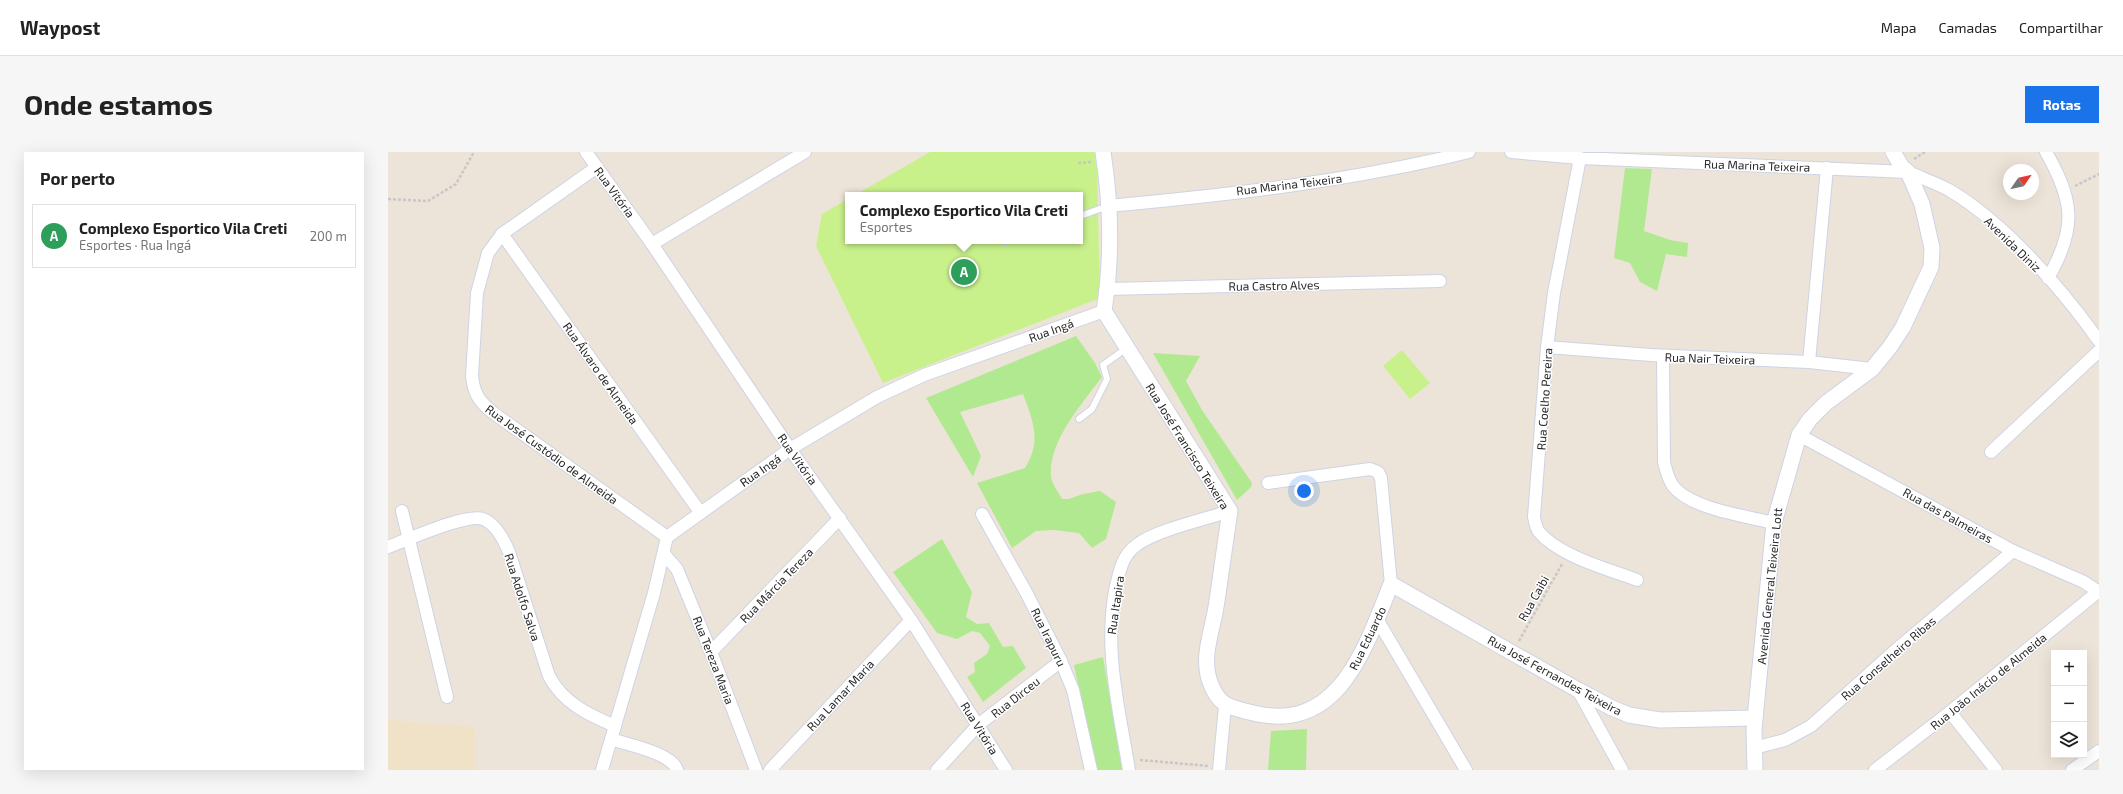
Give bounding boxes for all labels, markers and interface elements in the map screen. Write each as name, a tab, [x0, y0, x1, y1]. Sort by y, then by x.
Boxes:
text: Waypost	[20, 16, 100, 39]
text: Mapa	[1881, 19, 1917, 36]
text: Camadas	[1939, 19, 1997, 36]
text: Compartilhar	[2019, 19, 2103, 36]
button: Rotas	[2025, 86, 2099, 123]
text: Onde estamos	[24, 87, 213, 121]
street label: Rua Marina Teixeira	[1704, 156, 1810, 174]
street label: Rua Vitória	[592, 164, 638, 220]
north arrow	[2003, 164, 2039, 200]
text: Por perto	[40, 168, 115, 188]
street label: Rua Marina Teixeira	[1235, 171, 1343, 197]
popup	[845, 192, 1083, 244]
text: Complexo Esportico Vila Creti	[860, 201, 1068, 219]
street label: Avenida Diniz	[1982, 214, 2044, 274]
text: Complexo Esportico Vila Creti	[79, 219, 287, 237]
text: Esportes	[860, 219, 912, 235]
text: A	[50, 228, 58, 244]
text: 200 m	[310, 228, 347, 244]
text: Esportes · Rua Ingá	[79, 237, 191, 253]
pin: A	[951, 257, 977, 287]
street label: Rua Castro Alves	[1228, 277, 1320, 293]
street label: Rua Ingá	[1027, 315, 1075, 345]
street label: Rua Álvaro de Almeida	[561, 319, 641, 427]
street label: Rua Coelho Pereira	[1533, 347, 1555, 451]
street label: Rua Nair Teixeira	[1664, 349, 1756, 367]
street label: Rua José Francisco Teixeira	[1143, 380, 1233, 512]
street label: Rua José Custódio de Almeida	[483, 401, 621, 507]
street label: Rua Vitória	[775, 431, 821, 487]
street label: Rua Ingá	[737, 451, 783, 489]
your location	[1294, 481, 1314, 501]
street label: Rua das Palmeiras	[1901, 485, 1995, 545]
street label: Avenida General Teixeira Lott	[1754, 507, 1784, 665]
street label: Rua Márcia Tereza	[737, 545, 815, 625]
street label: Rua Adolfo Salva	[502, 551, 544, 643]
street label: Rua Caibi	[1515, 573, 1551, 623]
street label: Rua Itapira	[1104, 575, 1126, 635]
street label: Rua Eduardo	[1346, 604, 1388, 672]
street label: Rua Irapuru	[1029, 605, 1069, 669]
street label: Rua Conselheiro Ribas	[1838, 613, 1938, 703]
street label: Rua Tereza Maria	[691, 614, 737, 706]
street label: Rua João Inácio de Almeida	[1927, 630, 2049, 732]
street label: Rua José Fernandes Teixeira	[1485, 632, 1625, 718]
map controls	[2051, 650, 2087, 758]
button: +	[2051, 650, 2087, 686]
street label: Rua Lamar Maria	[803, 657, 877, 733]
street label: Rua Dirceu	[988, 674, 1042, 720]
button: −	[2051, 686, 2087, 722]
street label: Rua Vitória	[958, 699, 1002, 757]
button: layers	[2051, 722, 2087, 758]

